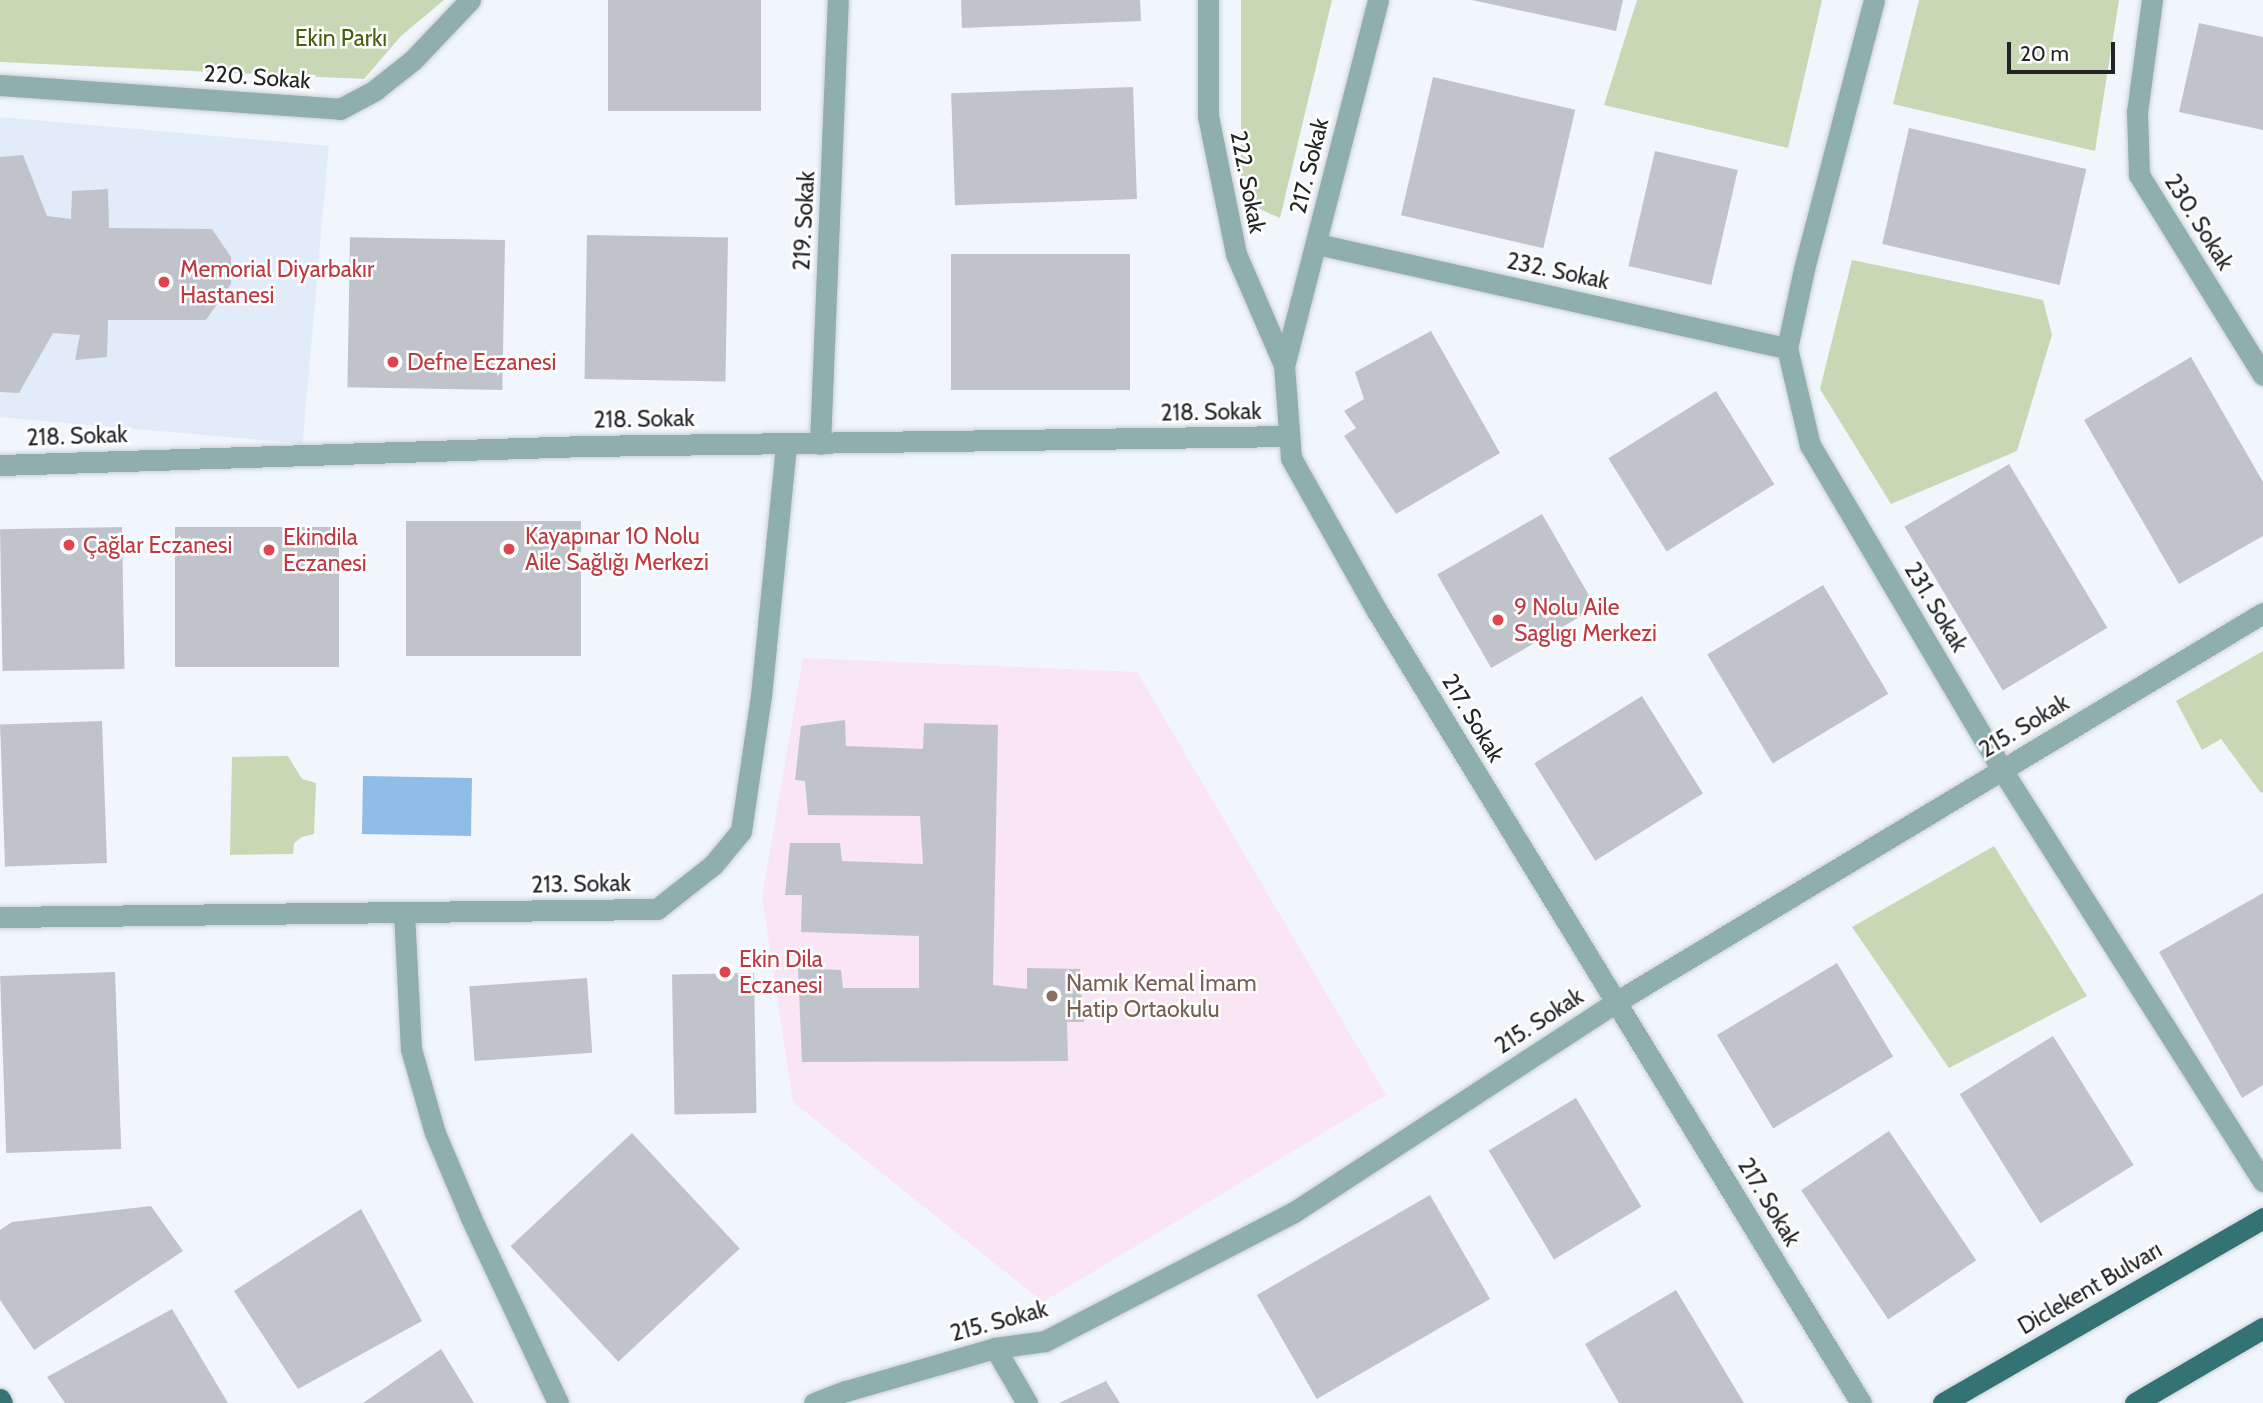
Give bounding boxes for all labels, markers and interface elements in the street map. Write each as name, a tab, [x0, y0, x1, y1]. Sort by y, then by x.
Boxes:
park label: Ekin Parkı	[295, 24, 387, 52]
scale bar	[2011, 28, 2120, 72]
text: 20 m	[2020, 41, 2069, 66]
street label: 220. Sokak	[203, 59, 311, 95]
street label: 217. Sokak	[1284, 115, 1334, 217]
street label: 222. Sokak	[1225, 128, 1271, 236]
street label: 230. Sokak	[2159, 169, 2239, 275]
street label: 219. Sokak	[788, 171, 820, 271]
street label: 232. Sokak	[1504, 247, 1612, 295]
place label: Memorial Diyarbakır Hastanesi	[180, 255, 374, 309]
marker: Memorial Diyarbakır Hastanesi	[154, 272, 174, 292]
place label: Defne Eczanesi	[407, 348, 556, 376]
marker: Defne Eczanesi	[385, 354, 401, 370]
street label: 218. Sokak	[1160, 397, 1262, 427]
street label: 218. Sokak	[593, 404, 695, 434]
street label: 218. Sokak	[26, 420, 128, 452]
place label: Kayapınar 10 Nolu Aile Sağlığı Merkezi	[525, 522, 709, 576]
place label: Ekindila Eczanesi	[283, 523, 367, 577]
place label: Çağlar Eczanesi	[83, 531, 232, 559]
marker: Çağlar Eczanesi	[61, 537, 77, 553]
marker: Kayapınar 10 Nolu Aile Sağlığı Merkezi	[499, 539, 519, 559]
marker: Ekindila Eczanesi	[261, 542, 277, 558]
street label: 231. Sokak	[1899, 557, 1973, 657]
place label: 9 Nolu Aile Saglıgı Merkezi	[1514, 593, 1657, 647]
marker: 9 Nolu Aile Saglıgı Merkezi	[1488, 610, 1508, 630]
street label: 217. Sokak	[1436, 669, 1510, 767]
street label: 215. Sokak	[1974, 689, 2074, 763]
street label: 213. Sokak	[531, 869, 631, 899]
place label: Ekin Dila Eczanesi	[739, 945, 823, 999]
marker: Ekin Dila Eczanesi	[717, 964, 733, 980]
place label: Namık Kemal İmam Hatip Ortaokulu	[1066, 969, 1257, 1023]
street label: 215. Sokak	[1490, 982, 1588, 1060]
marker: Namık Kemal İmam Hatip Ortaokulu	[1044, 988, 1060, 1004]
street label: 217. Sokak	[1732, 1153, 1806, 1251]
street label: Diclekent Bulvarı	[2013, 1236, 2167, 1340]
street label: 215. Sokak	[947, 1295, 1051, 1347]

